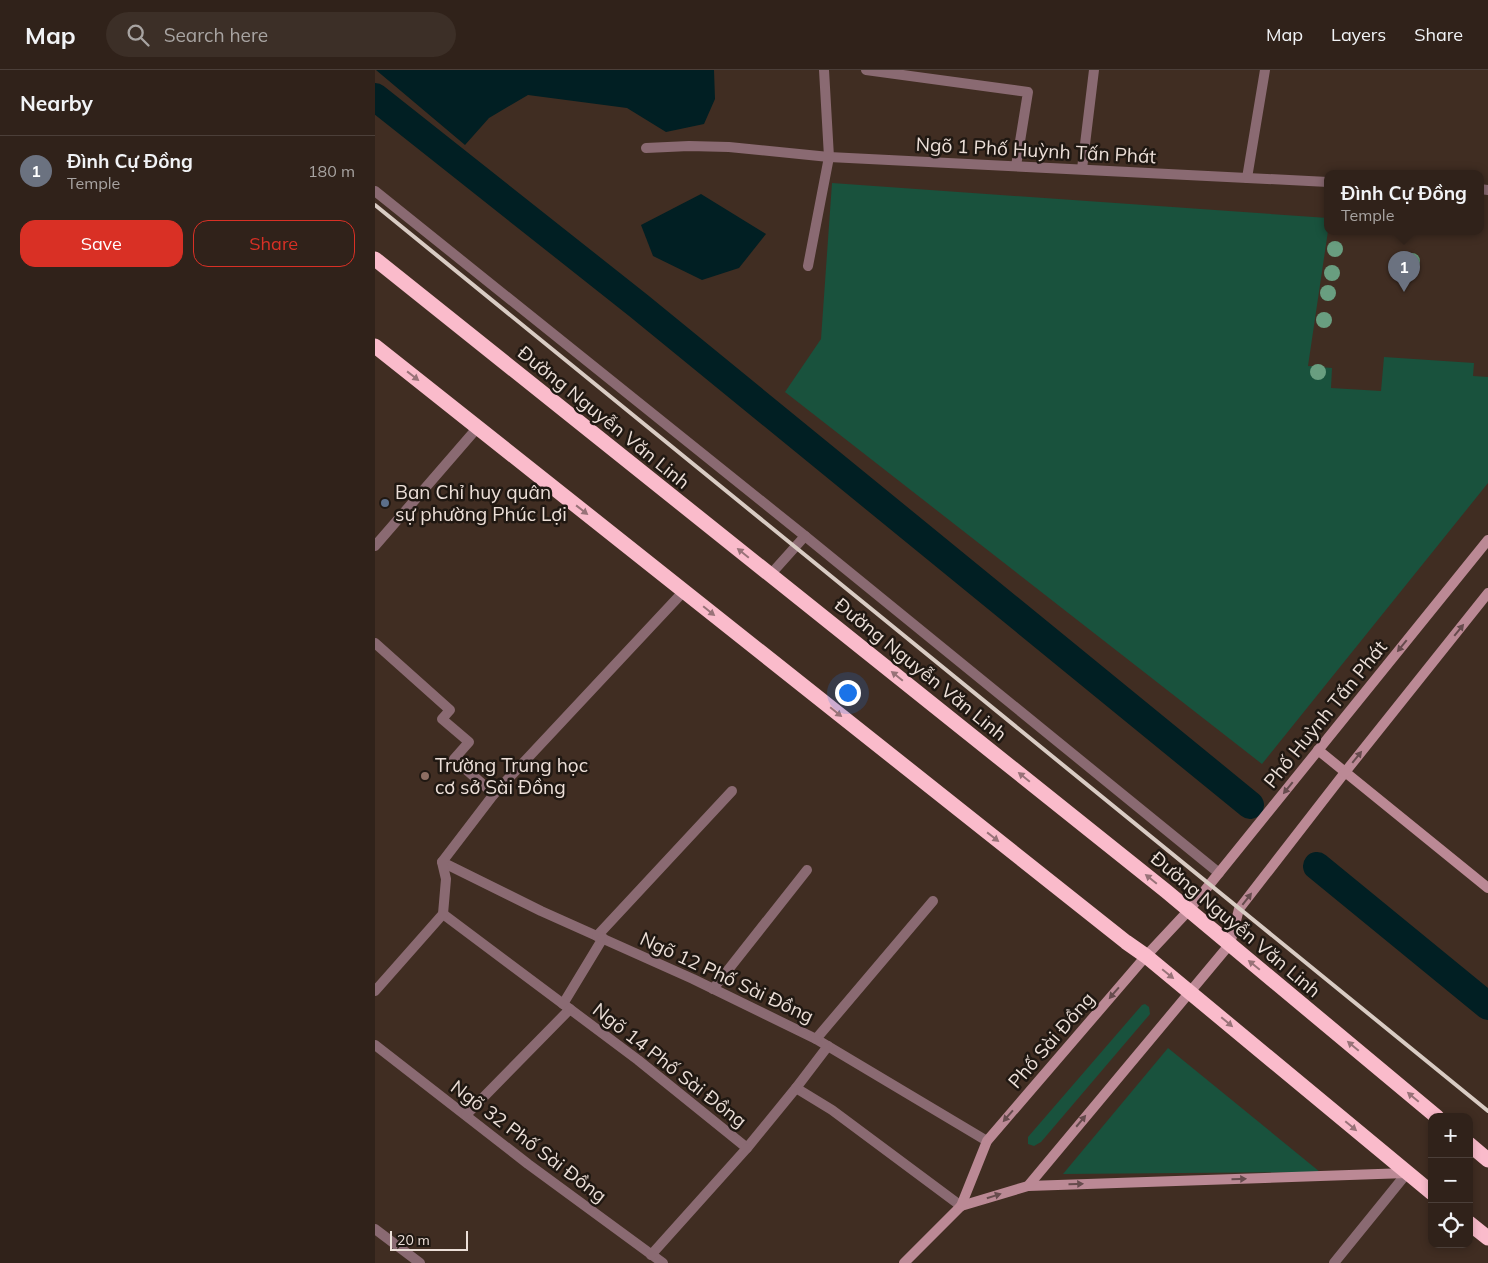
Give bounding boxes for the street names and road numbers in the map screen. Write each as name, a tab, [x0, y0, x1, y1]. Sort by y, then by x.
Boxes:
street label: Ngõ 1 Phố Huỳnh Tấn Phát	[915, 132, 1157, 168]
street label: Đường Nguyễn Văn Linh	[513, 340, 695, 494]
street label: Đường Nguyễn Văn Linh	[830, 592, 1012, 746]
street label: Phố Huỳnh Tấn Phát	[1258, 635, 1392, 793]
street label: Đường Nguyễn Văn Linh	[1146, 846, 1326, 1002]
street label: Ngõ 12 Phố Sài Đồng	[636, 926, 818, 1028]
street label: Phố Sài Đồng	[1003, 987, 1099, 1093]
street label: Ngõ 14 Phố Sài Đồng	[588, 997, 752, 1133]
street label: Ngõ 32 Phố Sài Đồng	[446, 1075, 612, 1207]

